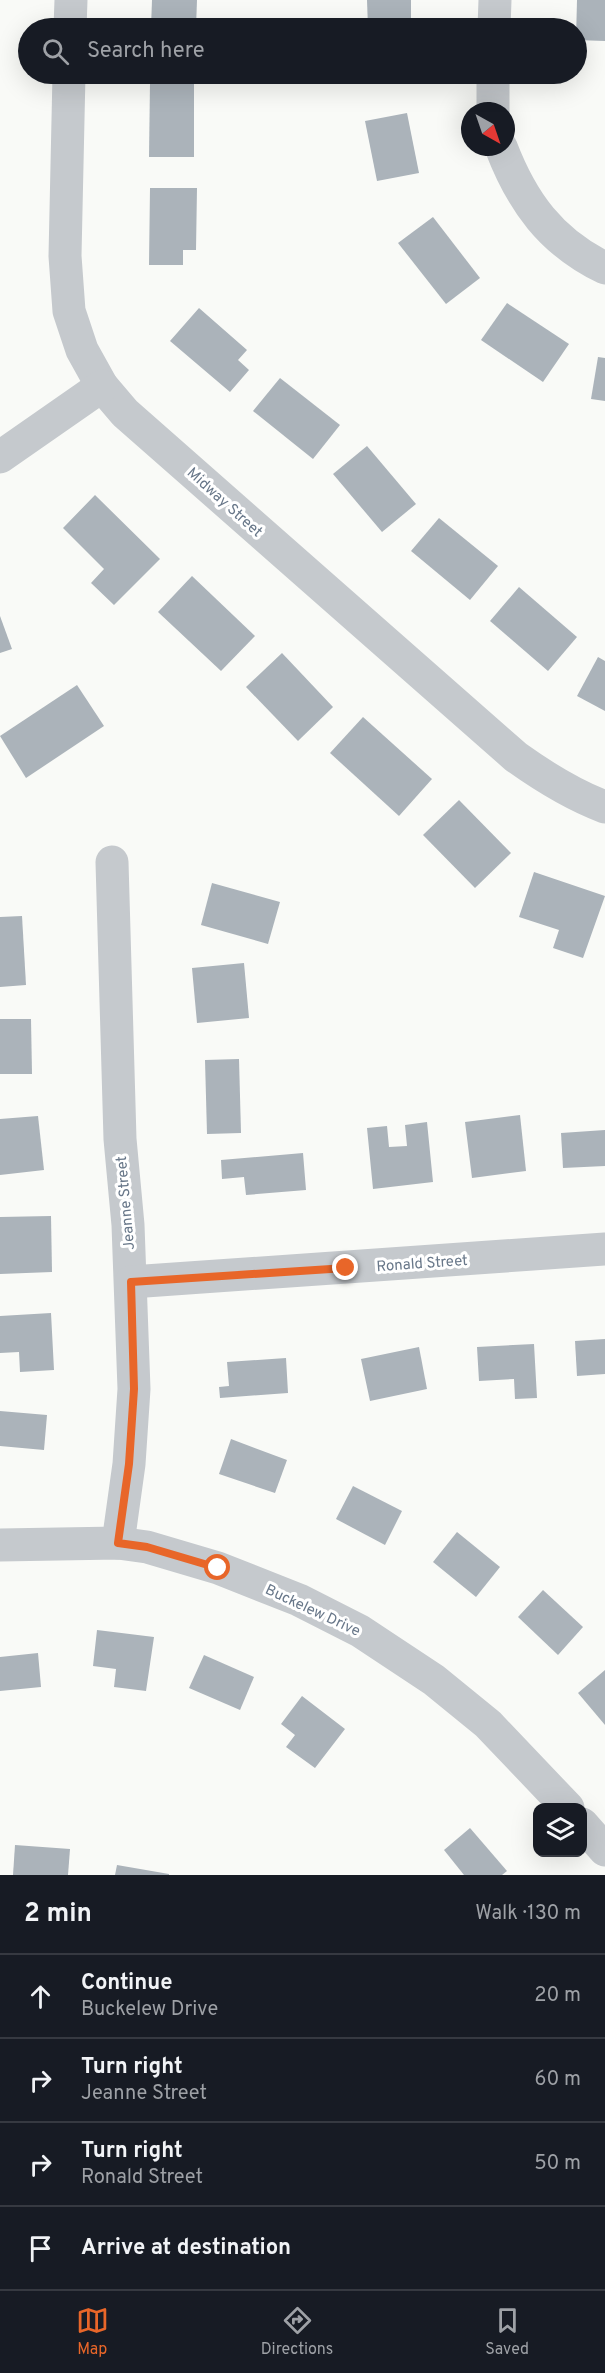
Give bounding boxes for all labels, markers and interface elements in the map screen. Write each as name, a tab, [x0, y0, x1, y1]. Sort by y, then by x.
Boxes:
search box	[18, 18, 587, 84]
icon: search	[39, 35, 72, 68]
text: Search here	[87, 38, 205, 65]
north arrow	[461, 102, 515, 156]
street label: Midway Street	[182, 464, 266, 542]
street label: Jeanne Street	[113, 1155, 140, 1251]
street label: Ronald Street	[376, 1252, 468, 1277]
route end	[332, 1254, 358, 1280]
route start	[204, 1554, 230, 1580]
street label: Buckelew Drive	[262, 1581, 363, 1642]
map controls	[533, 1803, 587, 1857]
button: layers	[533, 1803, 587, 1857]
text: 2 min	[24, 1898, 92, 1931]
text: Walk · 130 m	[475, 1901, 581, 1927]
text: Continue	[81, 1970, 172, 1997]
icon: ahead	[24, 1980, 57, 2013]
text: 20 m	[534, 1983, 581, 2009]
text: Buckelew Drive	[81, 1997, 218, 2023]
text: Turn right	[81, 2054, 183, 2081]
icon: right	[24, 2064, 57, 2097]
text: 60 m	[535, 2067, 581, 2093]
text: Jeanne Street	[81, 2081, 207, 2107]
text: Turn right	[81, 2138, 183, 2165]
icon: right	[24, 2148, 57, 2181]
text: 50 m	[534, 2151, 581, 2177]
text: Ronald Street	[81, 2165, 203, 2191]
icon: arrive	[24, 2232, 57, 2265]
text: Arrive at destination	[81, 2235, 291, 2262]
tab: Map	[76, 2304, 109, 2360]
tab: Directions	[261, 2304, 333, 2360]
tab: Saved	[485, 2304, 529, 2360]

